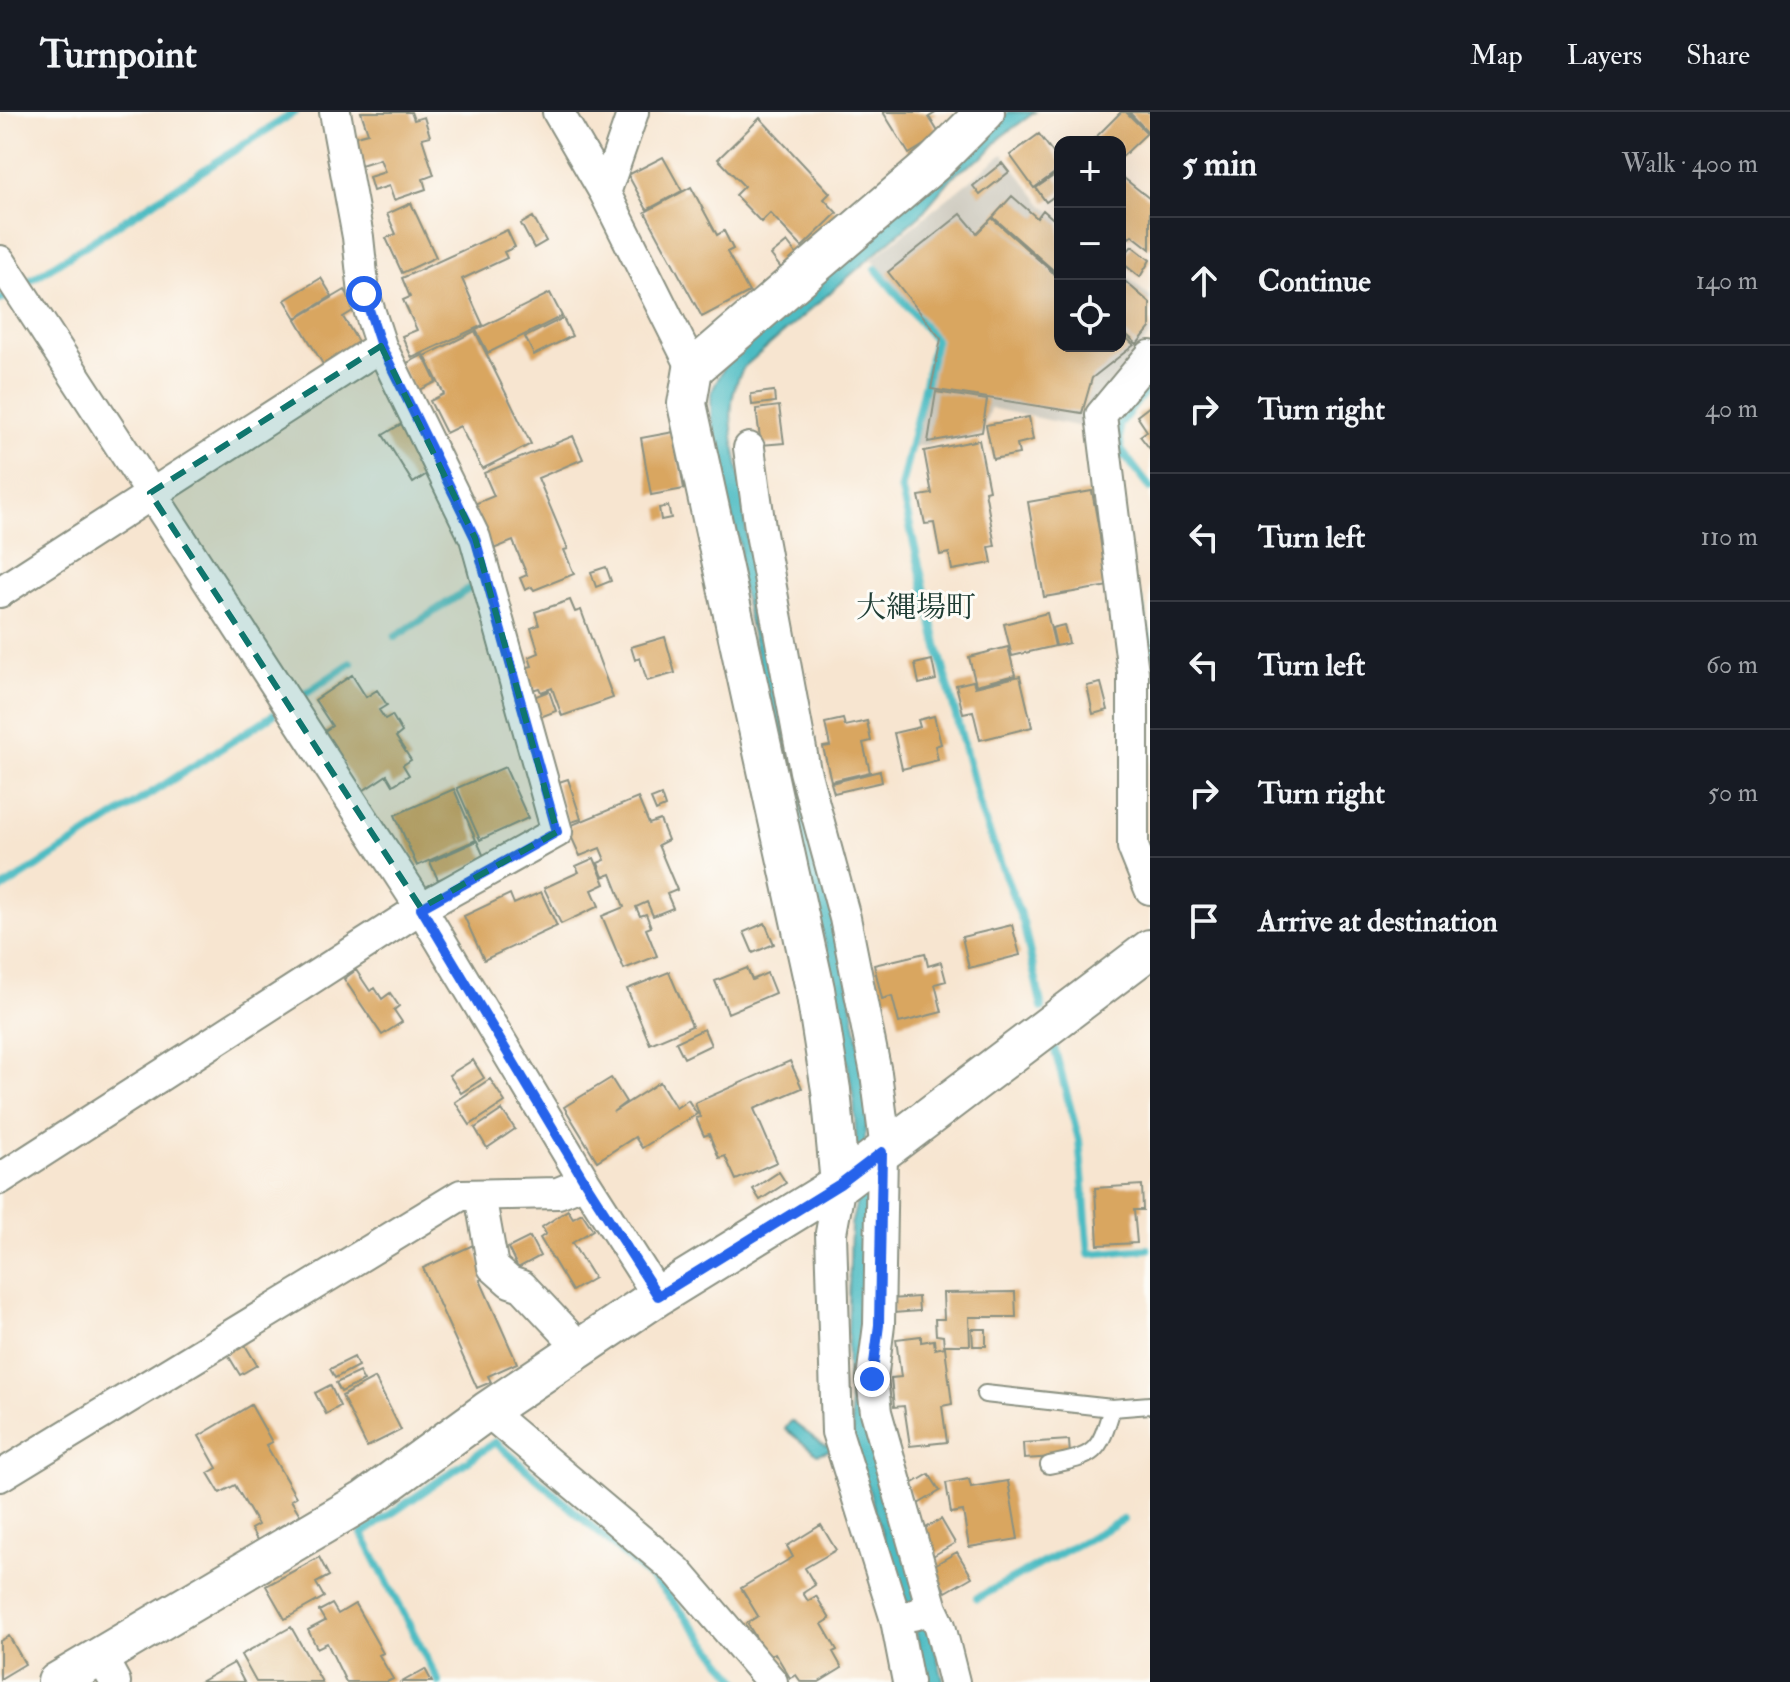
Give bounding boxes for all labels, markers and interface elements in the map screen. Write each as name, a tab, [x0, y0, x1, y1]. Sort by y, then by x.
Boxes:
text: Turnpoint	[40, 31, 197, 79]
text: Map	[1470, 38, 1523, 73]
text: Layers	[1567, 38, 1642, 73]
text: Share	[1686, 38, 1750, 73]
map controls	[1054, 136, 1126, 352]
button: +	[1054, 136, 1126, 208]
text: 5 min	[1182, 143, 1257, 186]
text: Walk · 400 m	[1622, 148, 1758, 180]
button: −	[1054, 208, 1126, 280]
icon: ahead	[1182, 259, 1226, 303]
text: Continue	[1258, 263, 1371, 300]
text: 140 m	[1696, 265, 1758, 297]
route start	[346, 276, 382, 312]
button: locate	[1054, 280, 1126, 352]
icon: right	[1182, 387, 1226, 431]
text: Turn right	[1258, 391, 1385, 428]
text: 40 m	[1705, 393, 1758, 425]
icon: left	[1182, 515, 1226, 559]
text: Turn left	[1258, 519, 1365, 556]
text: 110 m	[1701, 521, 1758, 553]
district label: 大縄場町	[856, 589, 976, 626]
icon: left	[1182, 643, 1226, 687]
text: Turn left	[1258, 647, 1365, 684]
text: 60 m	[1706, 649, 1758, 681]
icon: right	[1182, 771, 1226, 815]
text: Turn right	[1258, 775, 1385, 812]
text: 50 m	[1708, 777, 1758, 809]
icon: arrive	[1182, 899, 1226, 943]
text: Arrive at destination	[1258, 903, 1498, 940]
route end	[854, 1361, 890, 1397]

